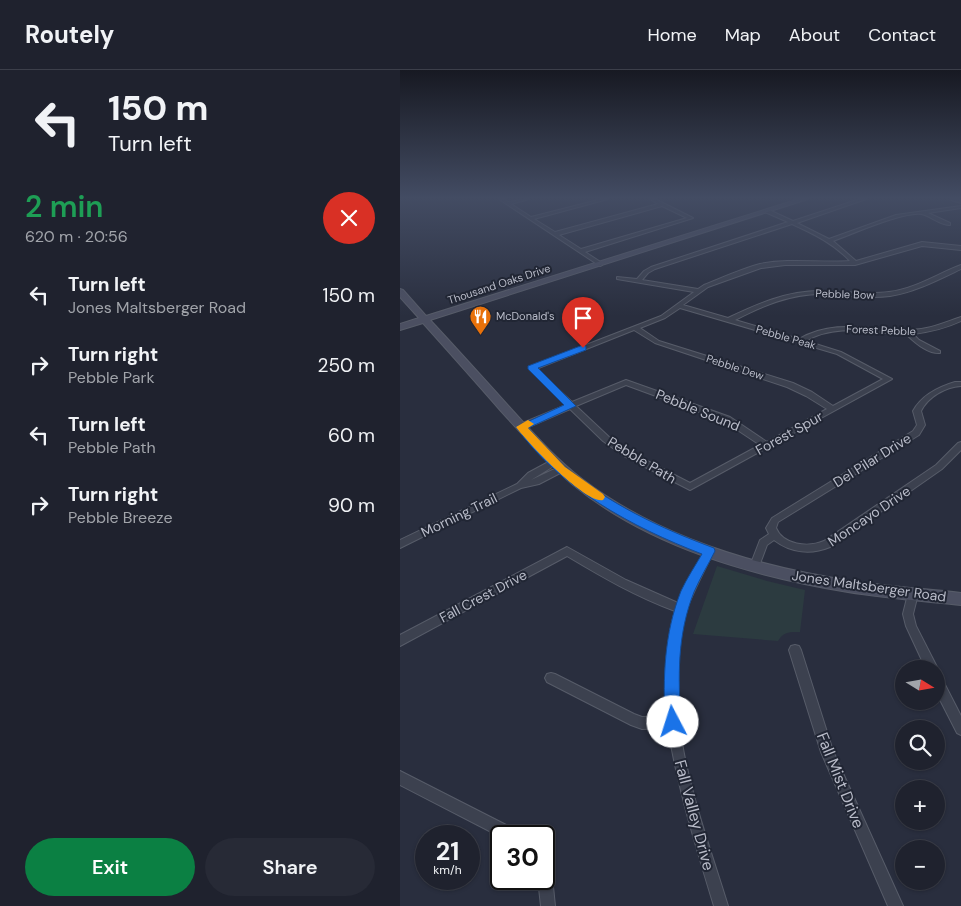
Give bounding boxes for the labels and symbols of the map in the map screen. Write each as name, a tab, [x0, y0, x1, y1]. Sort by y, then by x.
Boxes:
street label: Thousand Oaks Drive	[446, 261, 552, 307]
street label: Pebble Bow	[815, 286, 875, 302]
pin	[562, 297, 604, 348]
restaurant icon: McDonald's	[468, 304, 492, 335]
place label: McDonald's	[496, 309, 555, 323]
street label: Pebble Peak	[754, 322, 818, 352]
street label: Forest Pebble	[846, 322, 916, 338]
street label: Pebble Dew	[704, 351, 766, 383]
street label: Pebble Sound	[653, 385, 743, 435]
street label: Forest Spur	[752, 407, 826, 459]
street label: Del Pilar Drive	[830, 429, 914, 491]
street label: Pebble Path	[604, 433, 680, 487]
street label: Moncayo Drive	[824, 482, 914, 550]
street label: Morning Trail	[418, 489, 500, 541]
street label: Fall Crest Drive	[436, 565, 530, 627]
street label: Jones Maltsberger Road	[791, 566, 947, 606]
north arrow	[895, 660, 945, 710]
position arrow	[646, 695, 698, 747]
street label: Fall Mist Drive	[812, 729, 869, 831]
street label: Fall Valley Drive	[670, 758, 719, 873]
speed limit sign: 30	[490, 825, 555, 890]

